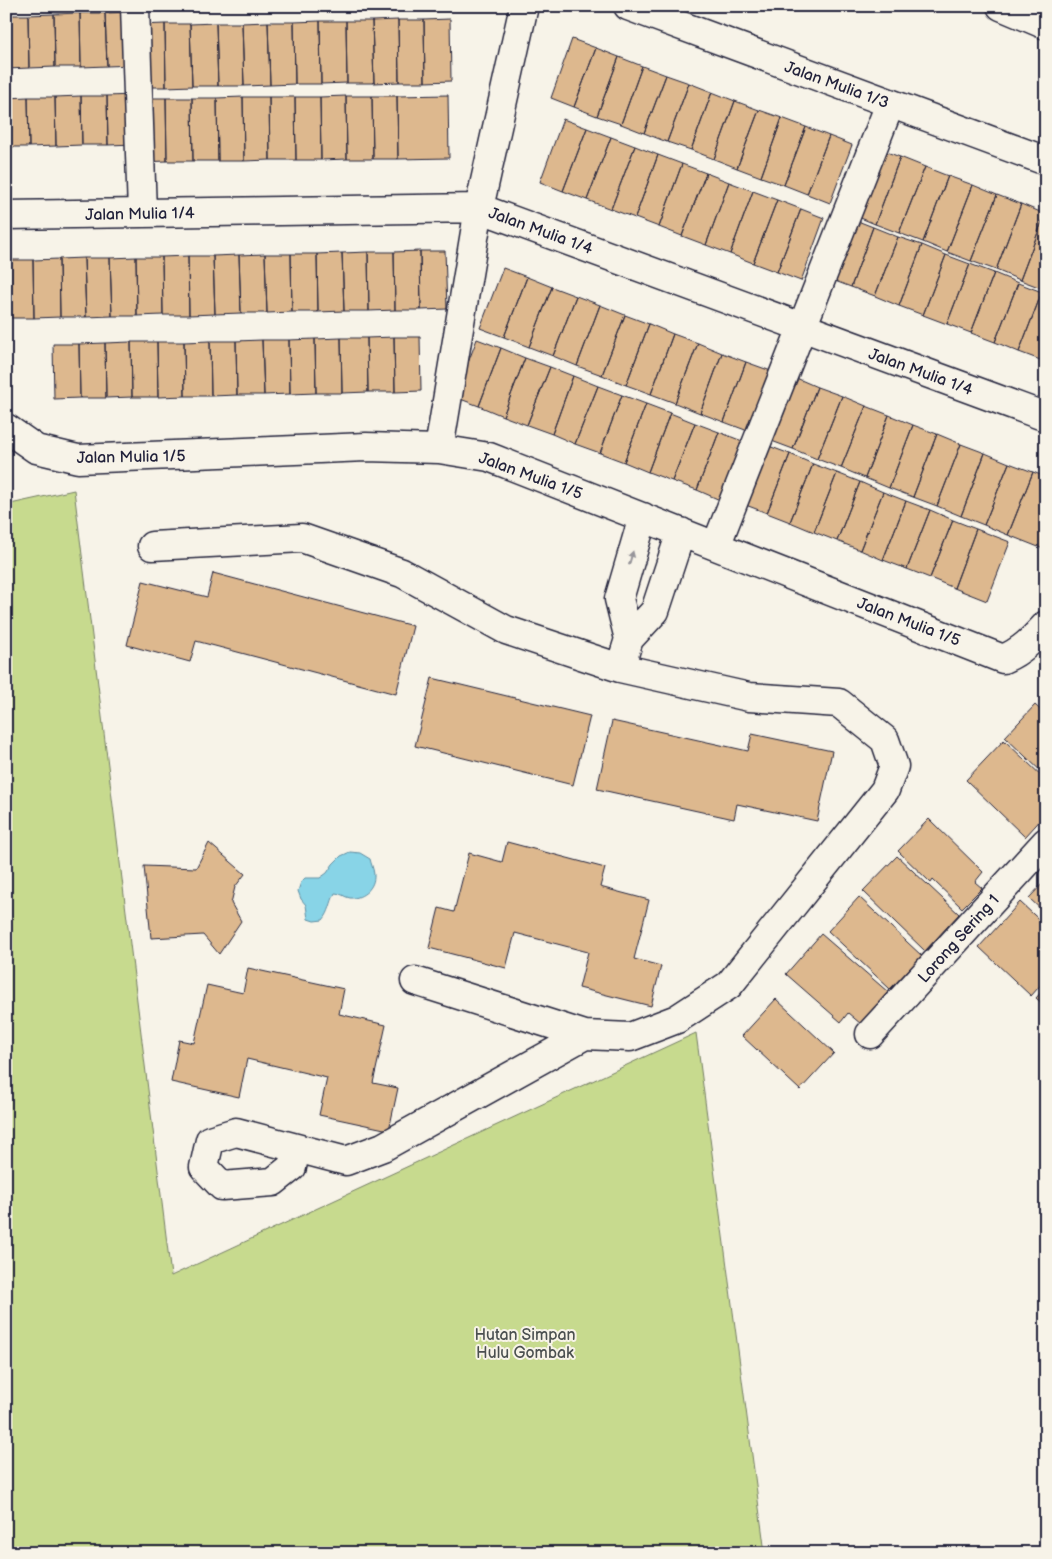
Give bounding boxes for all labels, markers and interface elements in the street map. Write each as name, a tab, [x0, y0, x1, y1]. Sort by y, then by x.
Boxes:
street label: Jalan Mulia 1/3	[782, 58, 891, 113]
street label: Jalan Mulia 1/4	[85, 204, 195, 225]
street label: Jalan Mulia 1/4	[486, 204, 595, 259]
street label: Jalan Mulia 1/4	[866, 345, 975, 400]
street label: Jalan Mulia 1/5	[76, 447, 186, 468]
street label: Jalan Mulia 1/5	[476, 449, 585, 504]
one-way arrow	[627, 551, 635, 566]
street label: Jalan Mulia 1/5	[854, 594, 963, 651]
street label: Lorong Sering 1	[915, 891, 1004, 987]
park label: Hutan Simpan Hulu Gombak	[474, 1326, 576, 1363]

